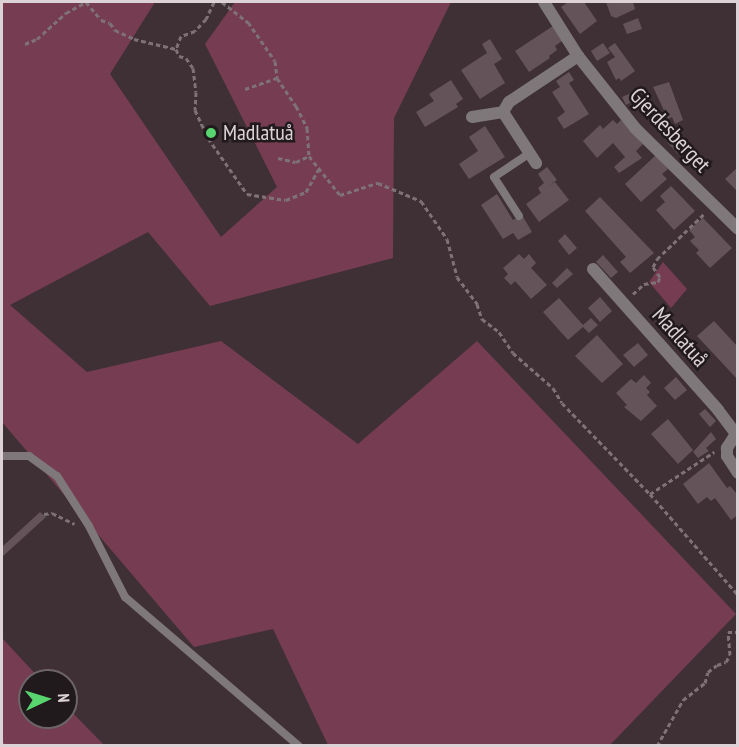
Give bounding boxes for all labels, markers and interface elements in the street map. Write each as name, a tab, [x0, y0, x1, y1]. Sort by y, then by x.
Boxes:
street label: Gjerdesberget	[624, 82, 716, 178]
place label: Madlatuå	[223, 120, 294, 146]
marker: Madlatuå	[204, 126, 218, 140]
street label: Madlatuå	[647, 302, 713, 372]
north arrow	[18, 669, 78, 729]
text: N	[54, 693, 74, 703]

